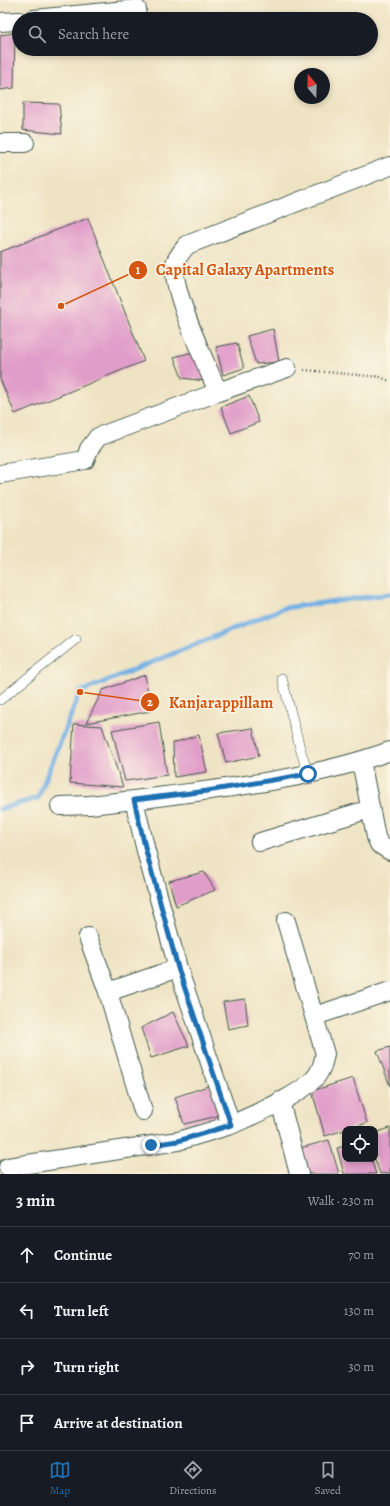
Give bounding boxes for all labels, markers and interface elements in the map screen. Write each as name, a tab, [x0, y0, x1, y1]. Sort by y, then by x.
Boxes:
search box	[12, 12, 378, 56]
icon: search	[26, 23, 48, 45]
text: Search here	[58, 24, 129, 44]
north arrow	[294, 68, 330, 104]
callout: Capital Galaxy Apartments	[128, 256, 343, 284]
text: Capital Galaxy Apartments	[156, 259, 334, 281]
text: 1	[136, 262, 141, 278]
callout: Kanjarappillam	[140, 688, 281, 716]
text: Kanjarappillam	[169, 692, 274, 714]
text: 2	[147, 694, 153, 710]
route start	[299, 765, 317, 783]
map controls	[342, 1126, 378, 1162]
button: locate	[342, 1126, 378, 1162]
route end	[142, 1136, 160, 1154]
text: 3 min	[16, 1189, 55, 1212]
text: Walk · 230 m	[308, 1192, 374, 1209]
icon: ahead	[16, 1244, 38, 1266]
text: Continue	[54, 1245, 112, 1265]
text: 70 m	[348, 1246, 374, 1263]
icon: left	[16, 1300, 38, 1322]
text: Turn left	[54, 1301, 109, 1321]
text: 130 m	[344, 1302, 374, 1319]
icon: right	[16, 1356, 38, 1378]
text: Turn right	[54, 1357, 119, 1377]
text: 30 m	[348, 1358, 374, 1375]
icon: arrive	[16, 1412, 38, 1434]
text: Arrive at destination	[54, 1413, 183, 1433]
tab: Map	[49, 1459, 71, 1498]
tab: Directions	[169, 1459, 217, 1498]
tab: Saved	[315, 1459, 341, 1498]

